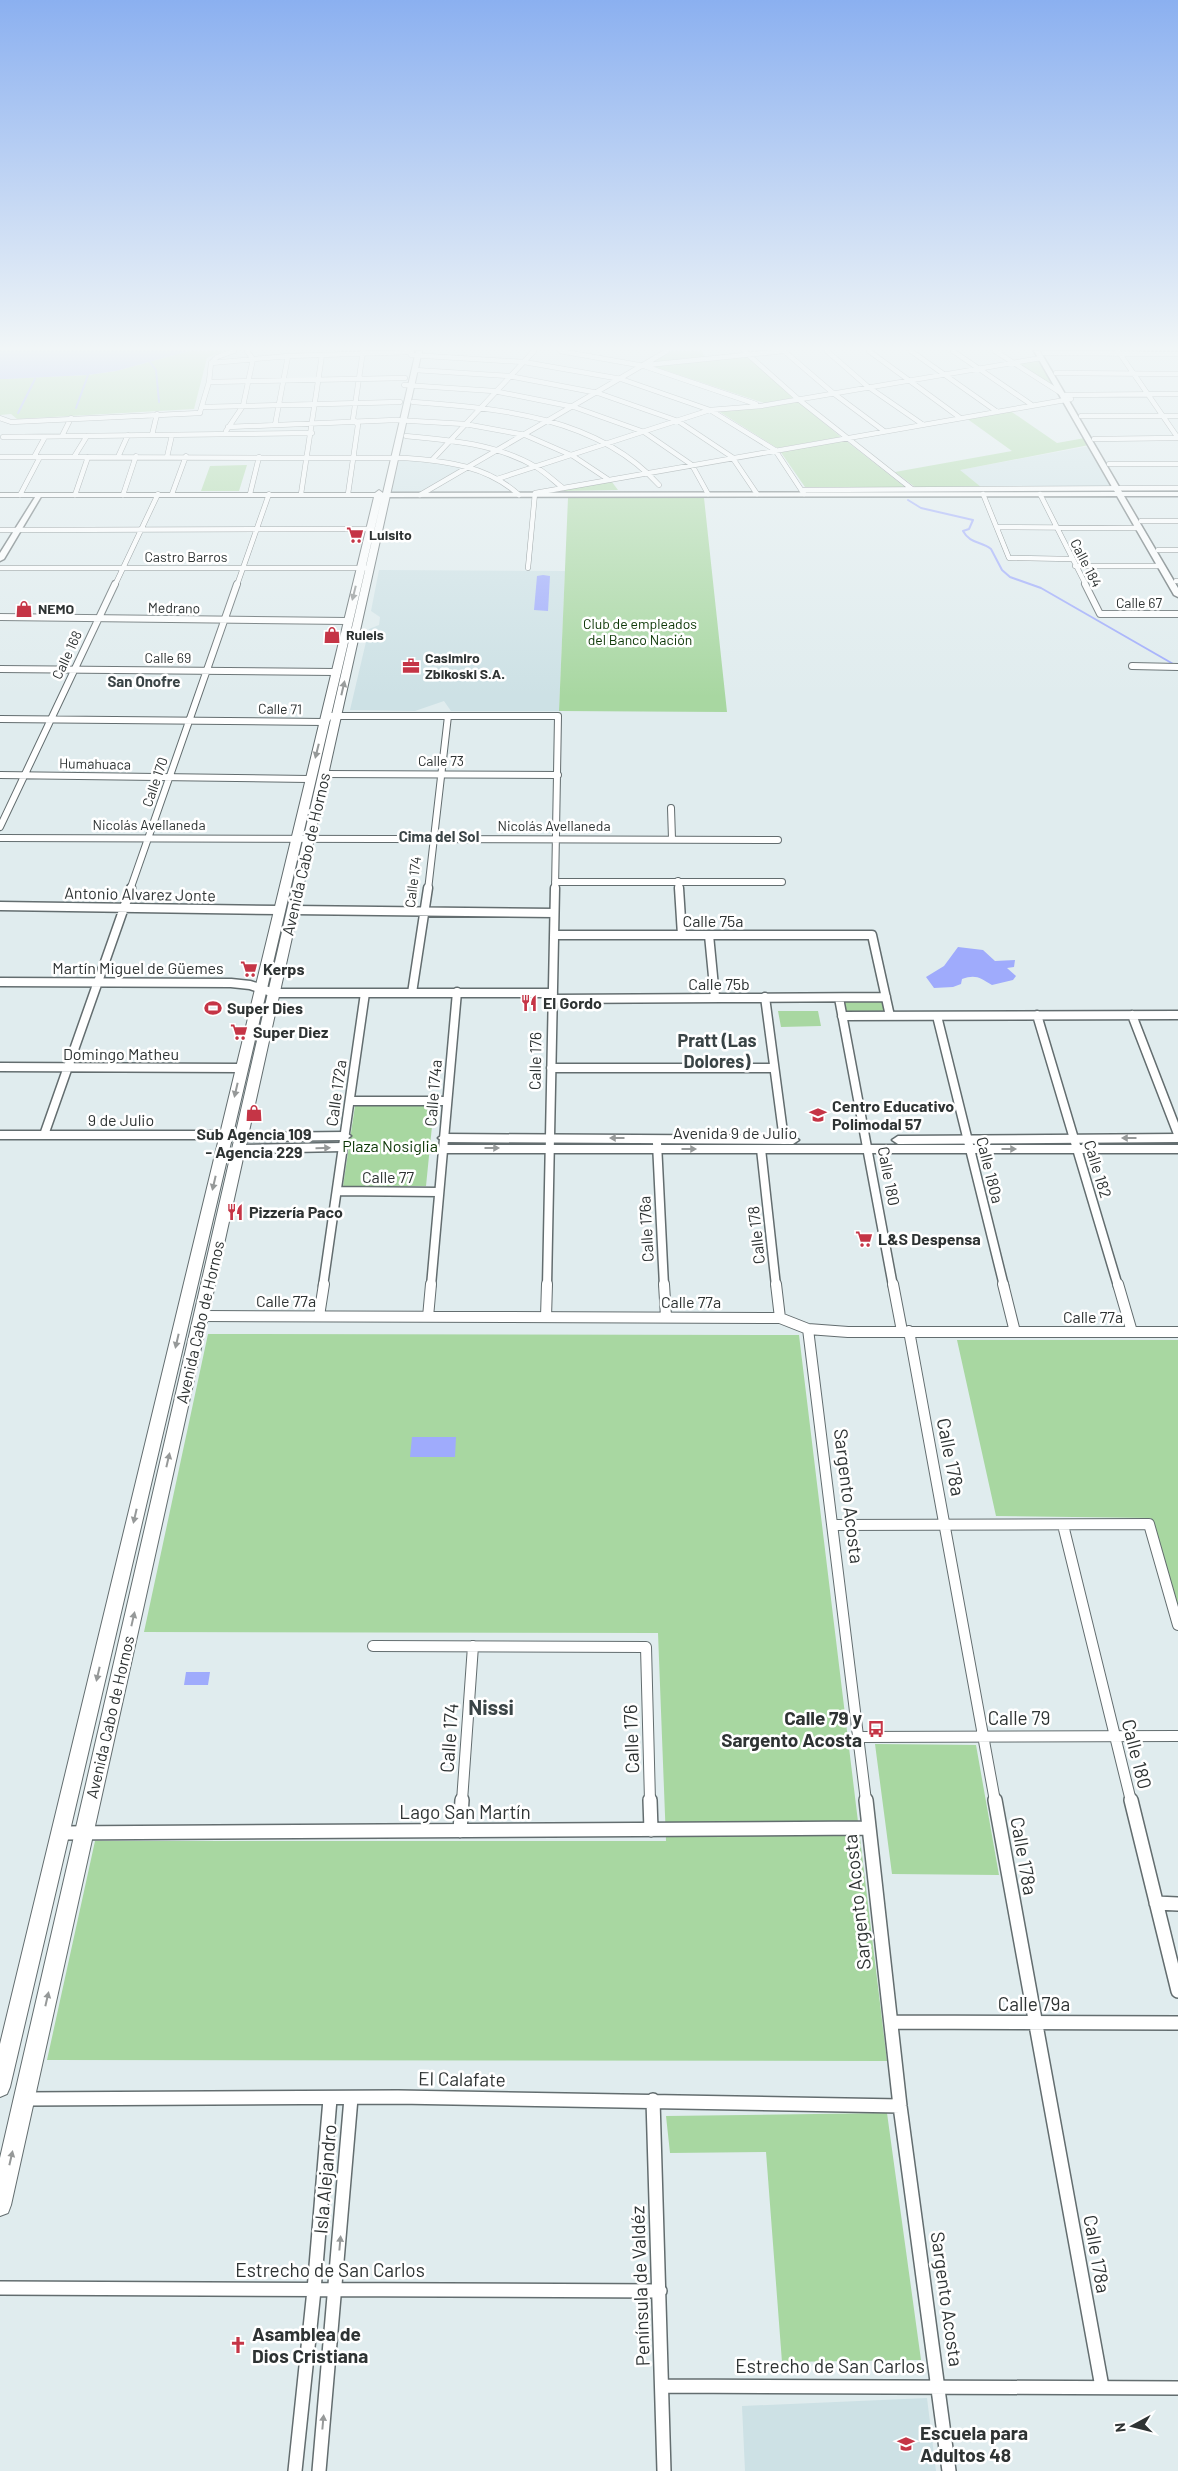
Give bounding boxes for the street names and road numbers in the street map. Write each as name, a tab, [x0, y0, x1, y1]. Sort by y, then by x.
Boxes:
street label: Calle 184	[1067, 536, 1106, 590]
street label: Castro Barros	[144, 548, 228, 565]
street label: Calle 67	[1116, 594, 1162, 611]
street label: Medrano	[148, 599, 200, 616]
street label: Calle 168	[48, 628, 85, 682]
street label: Calle 69	[145, 649, 191, 666]
street label: Calle 71	[258, 700, 302, 717]
street label: Calle 73	[418, 752, 464, 769]
street label: Humahuaca	[59, 754, 131, 773]
street label: Calle 170	[138, 755, 171, 809]
street label: Avenida Cabo de Hornos	[278, 771, 334, 937]
street label: Nicolás Avellaneda	[92, 816, 206, 833]
street label: Nicolás Avellaneda	[497, 817, 611, 834]
street label: Calle 174	[401, 855, 424, 909]
street label: Antonio Alvarez Jonte	[64, 883, 216, 904]
street label: Calle 75a	[683, 911, 743, 930]
street label: Martín Miguel de Güemes	[52, 958, 224, 977]
street label: Calle 75b	[688, 974, 750, 993]
street label: Calle 176	[524, 1032, 545, 1090]
street label: Domingo Matheu	[63, 1044, 179, 1063]
street label: Calle 172a	[321, 1059, 350, 1127]
street label: Calle 174a	[420, 1059, 445, 1127]
street label: 9 de Julio	[88, 1110, 154, 1129]
street label: Avenida 9 de Julio	[673, 1123, 797, 1142]
street label: Calle 180a	[973, 1135, 1008, 1205]
street label: Calle 182	[1081, 1138, 1116, 1200]
street label: Calle 180	[874, 1145, 905, 1207]
street label: Calle 77	[362, 1167, 414, 1186]
street label: Calle 176a	[634, 1195, 657, 1263]
street label: Calle 178	[743, 1205, 768, 1265]
street label: Avenida Cabo de Hornos	[172, 1239, 228, 1405]
street label: Calle 77a	[256, 1291, 316, 1310]
street label: Calle 77a	[661, 1292, 721, 1311]
street label: Calle 77a	[1063, 1307, 1123, 1326]
street label: Calle 178a	[933, 1416, 970, 1498]
street label: Sargento Acosta	[830, 1427, 869, 1565]
street label: Avenida Cabo de Hornos	[82, 1634, 138, 1800]
street label: Calle 174	[435, 1702, 462, 1774]
street label: Calle 176	[618, 1704, 643, 1774]
street label: Calle 79	[988, 1706, 1050, 1729]
street label: Calle 180	[1118, 1717, 1157, 1791]
street label: Lago San Martín	[399, 1800, 531, 1823]
street label: Calle 178a	[1006, 1815, 1043, 1897]
street label: Sargento Acosta	[838, 1833, 875, 1971]
street label: Calle 79a	[998, 1992, 1070, 2015]
street label: El Calafate	[418, 2066, 506, 2091]
street label: Isla Alejandro	[308, 2123, 341, 2235]
street label: Península de Valdéz	[625, 2205, 654, 2367]
street label: Calle 178a	[1079, 2213, 1116, 2295]
street label: Sargento Acosta	[927, 2230, 968, 2368]
street label: Estrecho de San Carlos	[235, 2258, 425, 2281]
street label: Estrecho de San Carlos	[735, 2354, 925, 2377]

